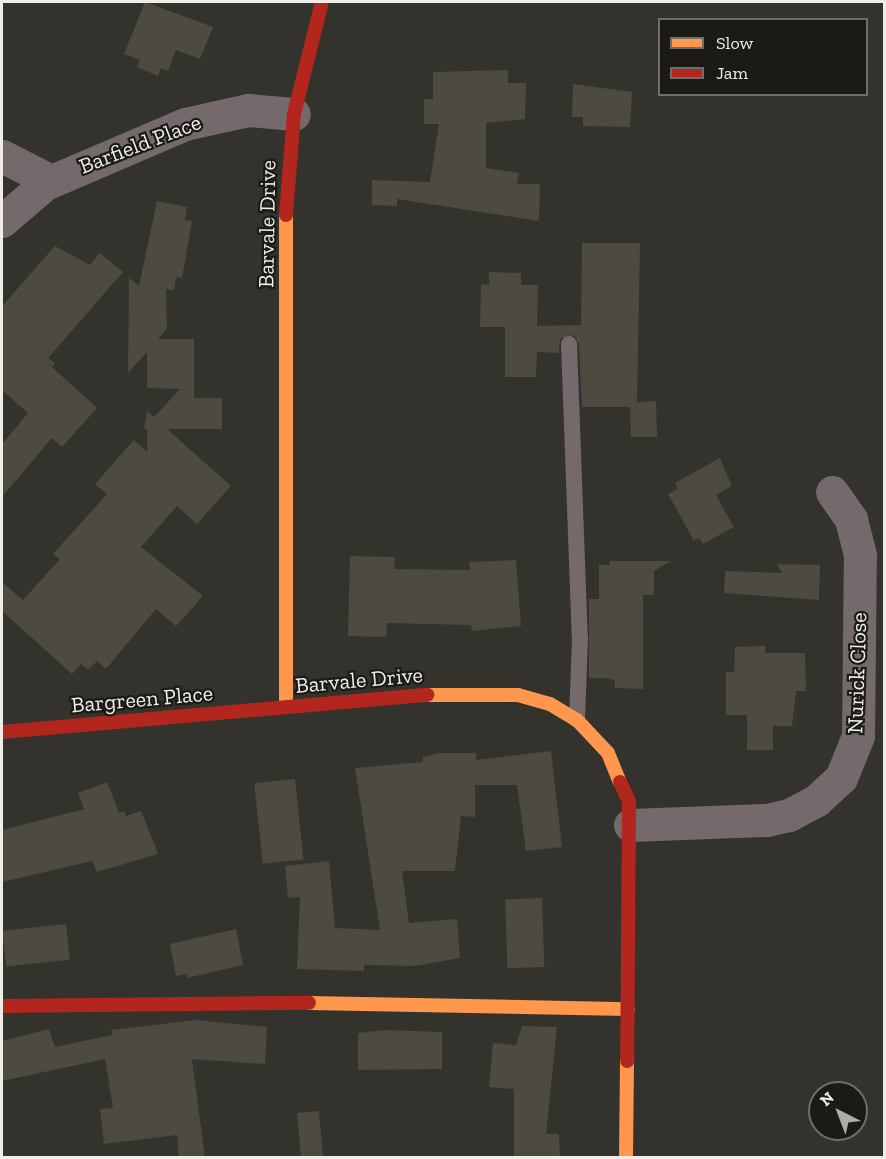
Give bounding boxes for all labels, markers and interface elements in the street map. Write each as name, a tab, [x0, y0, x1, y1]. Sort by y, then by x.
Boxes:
legend	[658, 18, 868, 96]
text: Slow	[716, 32, 753, 54]
text: Jam	[716, 62, 748, 84]
street label: Barfield Place	[75, 109, 205, 179]
street label: Barvale Drive	[253, 160, 281, 288]
street label: Nurick Close	[842, 612, 872, 734]
street label: Barvale Drive	[294, 661, 424, 699]
street label: Bargreen Place	[70, 680, 214, 718]
north arrow	[808, 1081, 868, 1141]
text: N	[816, 1088, 838, 1110]

